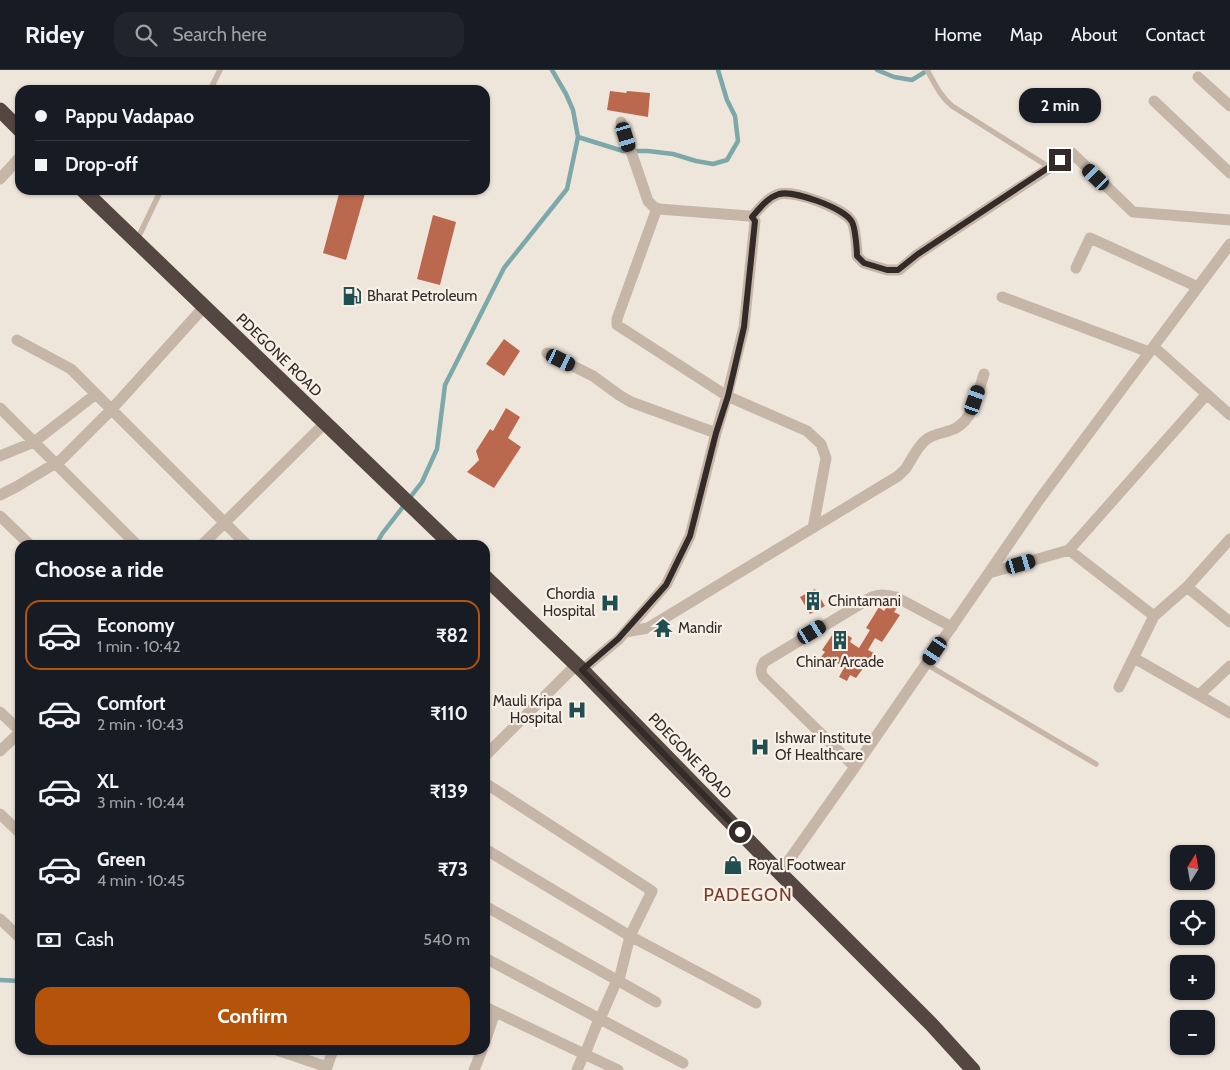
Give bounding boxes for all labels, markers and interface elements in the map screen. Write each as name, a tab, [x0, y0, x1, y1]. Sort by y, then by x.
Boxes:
search box	[114, 12, 464, 57]
text: Ridey	[25, 20, 84, 49]
icon: search	[132, 21, 160, 49]
text: Search here	[172, 23, 267, 46]
text: Home	[934, 24, 982, 46]
text: Map	[1010, 24, 1043, 46]
text: About	[1071, 24, 1117, 46]
text: Contact	[1145, 24, 1205, 46]
callout: 2 min	[1019, 88, 1101, 122]
text: 2 min	[1041, 96, 1079, 115]
text: Pappu Vadapao	[65, 105, 194, 128]
car	[614, 120, 637, 154]
route end	[1049, 149, 1071, 171]
text: Drop-off	[65, 153, 138, 176]
car	[1080, 161, 1112, 193]
fuel station icon: Bharat Petroleum	[341, 285, 363, 307]
place label: Bharat Petroleum	[367, 287, 477, 305]
street label: PDEGONE ROAD	[232, 310, 326, 400]
car	[544, 347, 577, 373]
car	[963, 383, 986, 417]
car	[1004, 553, 1037, 575]
text: Choose a ride	[35, 556, 164, 583]
place label: Chordia Hospital	[543, 585, 596, 620]
building icon: Chintamani	[802, 590, 824, 612]
hospital icon: Chordia Hospital	[599, 592, 621, 614]
place label: Chintamani	[828, 592, 901, 610]
icon: car	[37, 613, 82, 658]
text: Economy	[97, 614, 175, 637]
temple icon: Mandir	[652, 617, 674, 639]
car	[795, 618, 828, 646]
place label: Mandir	[678, 619, 722, 637]
text: ₹82	[436, 624, 468, 647]
building icon: Chinar Arcade	[829, 629, 851, 651]
car	[920, 634, 949, 668]
text: 1 min · 10:42	[97, 637, 181, 656]
place label: Chinar Arcade	[796, 653, 884, 671]
icon: car	[37, 691, 82, 736]
text: Comfort	[97, 692, 166, 715]
place label: Mauli Kripa Hospital	[493, 692, 563, 727]
hospital icon: Mauli Kripa Hospital	[566, 699, 588, 721]
text: ₹110	[430, 702, 468, 725]
street label: PDEGONE ROAD	[645, 709, 735, 803]
text: 2 min · 10:43	[97, 715, 184, 734]
place label: Ishwar Institute Of Healthcare	[775, 729, 871, 764]
hospital icon: Ishwar Institute Of Healthcare	[749, 736, 771, 758]
icon: car	[37, 769, 82, 814]
text: XL	[97, 770, 118, 793]
text: ₹139	[430, 780, 468, 803]
text: 3 min · 10:44	[97, 793, 185, 812]
route start	[729, 821, 751, 843]
north arrow	[1170, 845, 1215, 890]
map controls	[1170, 845, 1215, 1055]
icon: car	[37, 847, 82, 892]
text: Green	[97, 848, 146, 871]
shop icon: Royal Footwear	[722, 854, 744, 876]
place label: Royal Footwear	[748, 856, 846, 874]
text: ₹73	[438, 858, 468, 881]
text: 4 min · 10:45	[97, 871, 185, 890]
district label: PADEGON	[703, 884, 793, 906]
button: locate	[1170, 900, 1215, 945]
icon: cash	[35, 926, 63, 954]
text: Cash	[75, 928, 114, 951]
text: 540 m	[423, 930, 470, 949]
button: +	[1170, 955, 1215, 1000]
button: Confirm	[35, 987, 470, 1045]
button: −	[1170, 1010, 1215, 1055]

